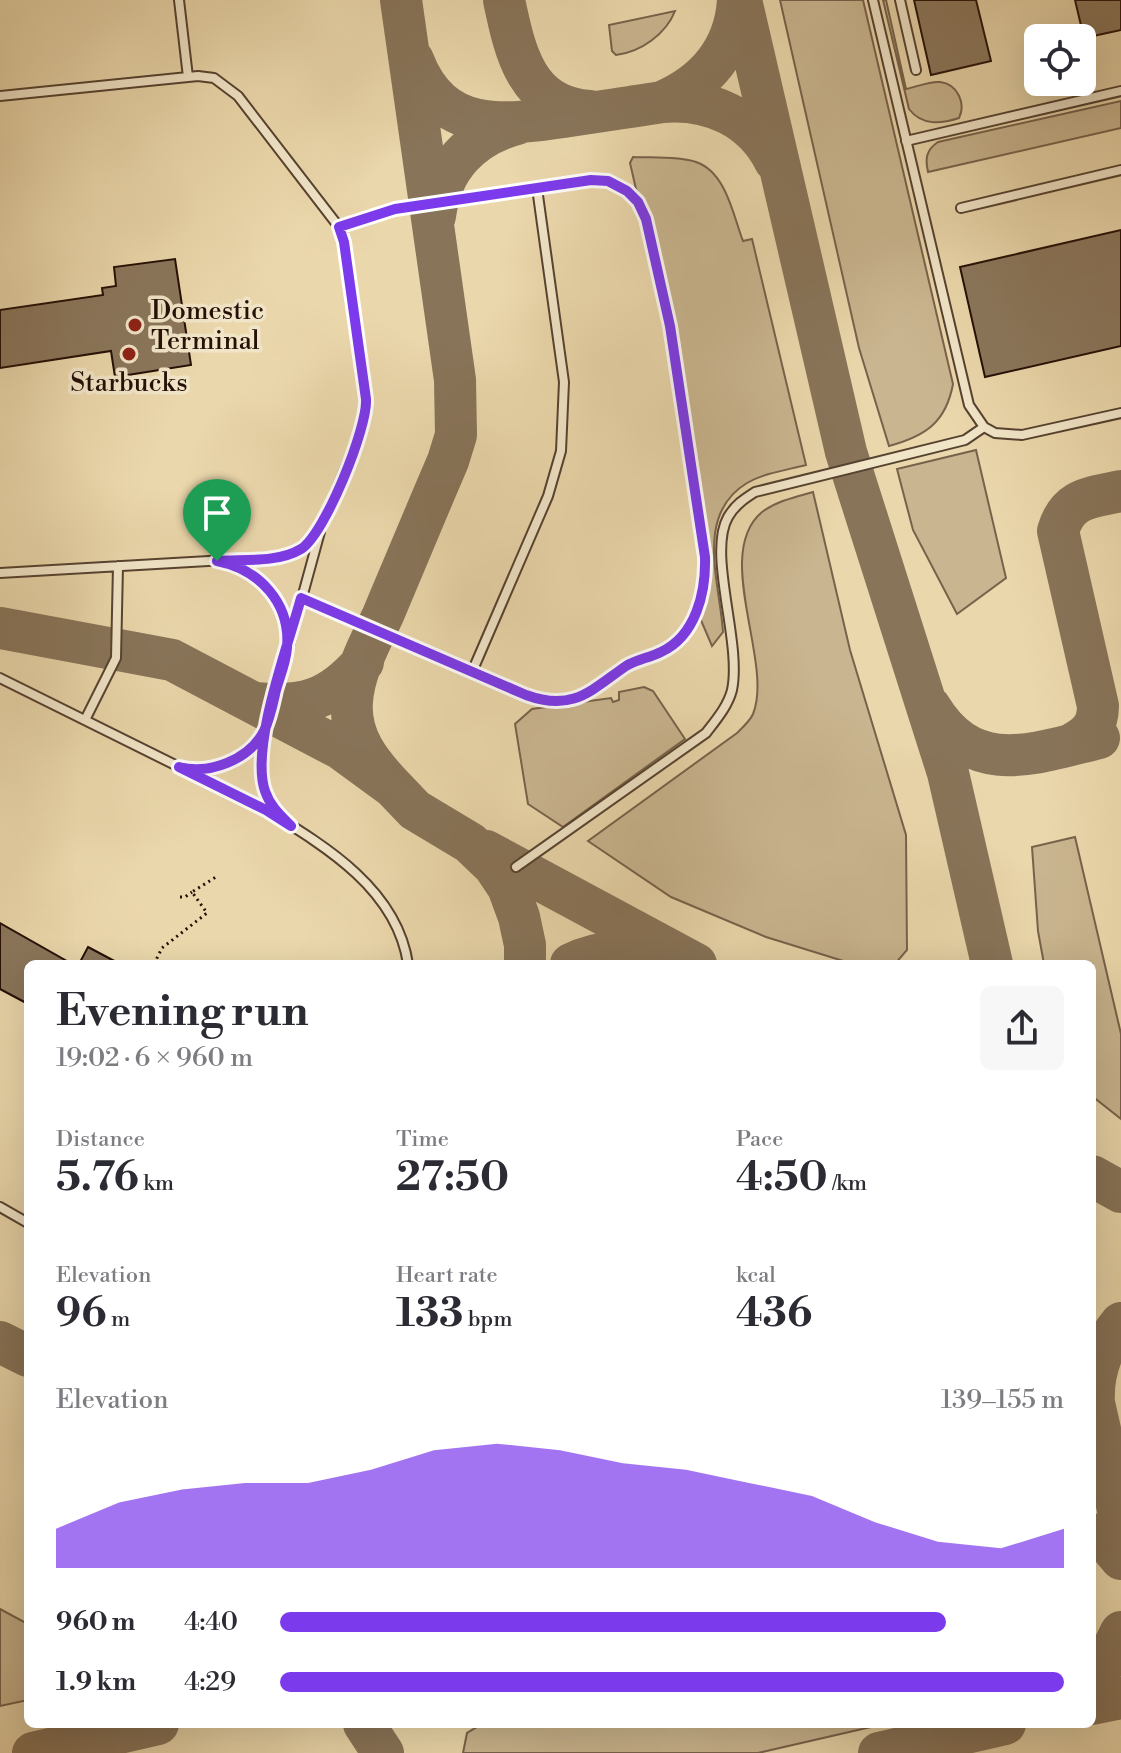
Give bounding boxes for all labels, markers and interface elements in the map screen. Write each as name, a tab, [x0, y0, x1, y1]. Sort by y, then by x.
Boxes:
map controls	[1024, 24, 1096, 96]
button: locate	[1024, 24, 1096, 96]
place label: Domestic Terminal	[151, 295, 264, 357]
marker: Domestic Terminal	[126, 316, 144, 334]
marker: Starbucks	[120, 345, 138, 363]
place label: Starbucks	[70, 367, 188, 399]
pin	[183, 479, 251, 561]
icon: arrive	[195, 491, 239, 535]
text: Evening run	[56, 984, 309, 1039]
button: share	[980, 986, 1064, 1070]
text: 19:02 · 6 × 960 m	[56, 1042, 253, 1074]
text: Distance	[56, 1126, 145, 1153]
text: Time	[396, 1126, 449, 1153]
text: Pace	[736, 1126, 783, 1153]
text: 5.76	[56, 1153, 139, 1203]
text: 27:50	[396, 1153, 509, 1203]
text: 4:50	[736, 1153, 828, 1203]
text: km	[139, 1170, 174, 1197]
text: /km	[828, 1170, 867, 1197]
text: Elevation	[56, 1262, 151, 1289]
text: Heart rate	[396, 1262, 498, 1289]
text: kcal	[736, 1262, 776, 1289]
text: 96	[56, 1289, 106, 1339]
text: 133	[396, 1289, 463, 1339]
text: 436	[736, 1289, 812, 1339]
text: m	[106, 1306, 130, 1333]
text: bpm	[463, 1306, 512, 1333]
text: Elevation	[56, 1384, 169, 1416]
text: 139–155 m	[941, 1384, 1064, 1416]
text: 960 m	[56, 1606, 135, 1638]
text: 4:40	[184, 1606, 238, 1638]
text: 1.9 km	[56, 1666, 136, 1698]
text: 4:29	[184, 1666, 236, 1698]

